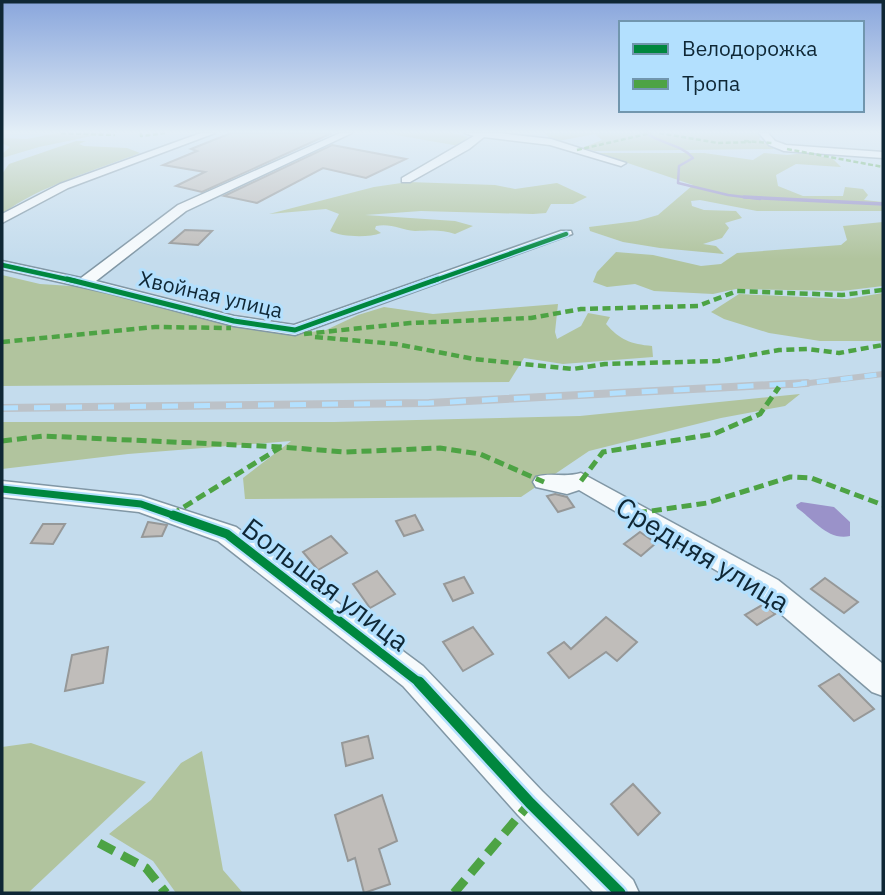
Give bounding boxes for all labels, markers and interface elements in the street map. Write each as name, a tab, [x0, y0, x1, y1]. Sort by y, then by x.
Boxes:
legend	[619, 21, 864, 112]
text: Велодорожка	[682, 34, 817, 62]
text: Тропа	[682, 69, 740, 97]
street label: Хвойная улица	[136, 264, 286, 324]
street label: Средняя улица	[609, 488, 797, 620]
street label: Большая улица	[235, 509, 417, 659]

